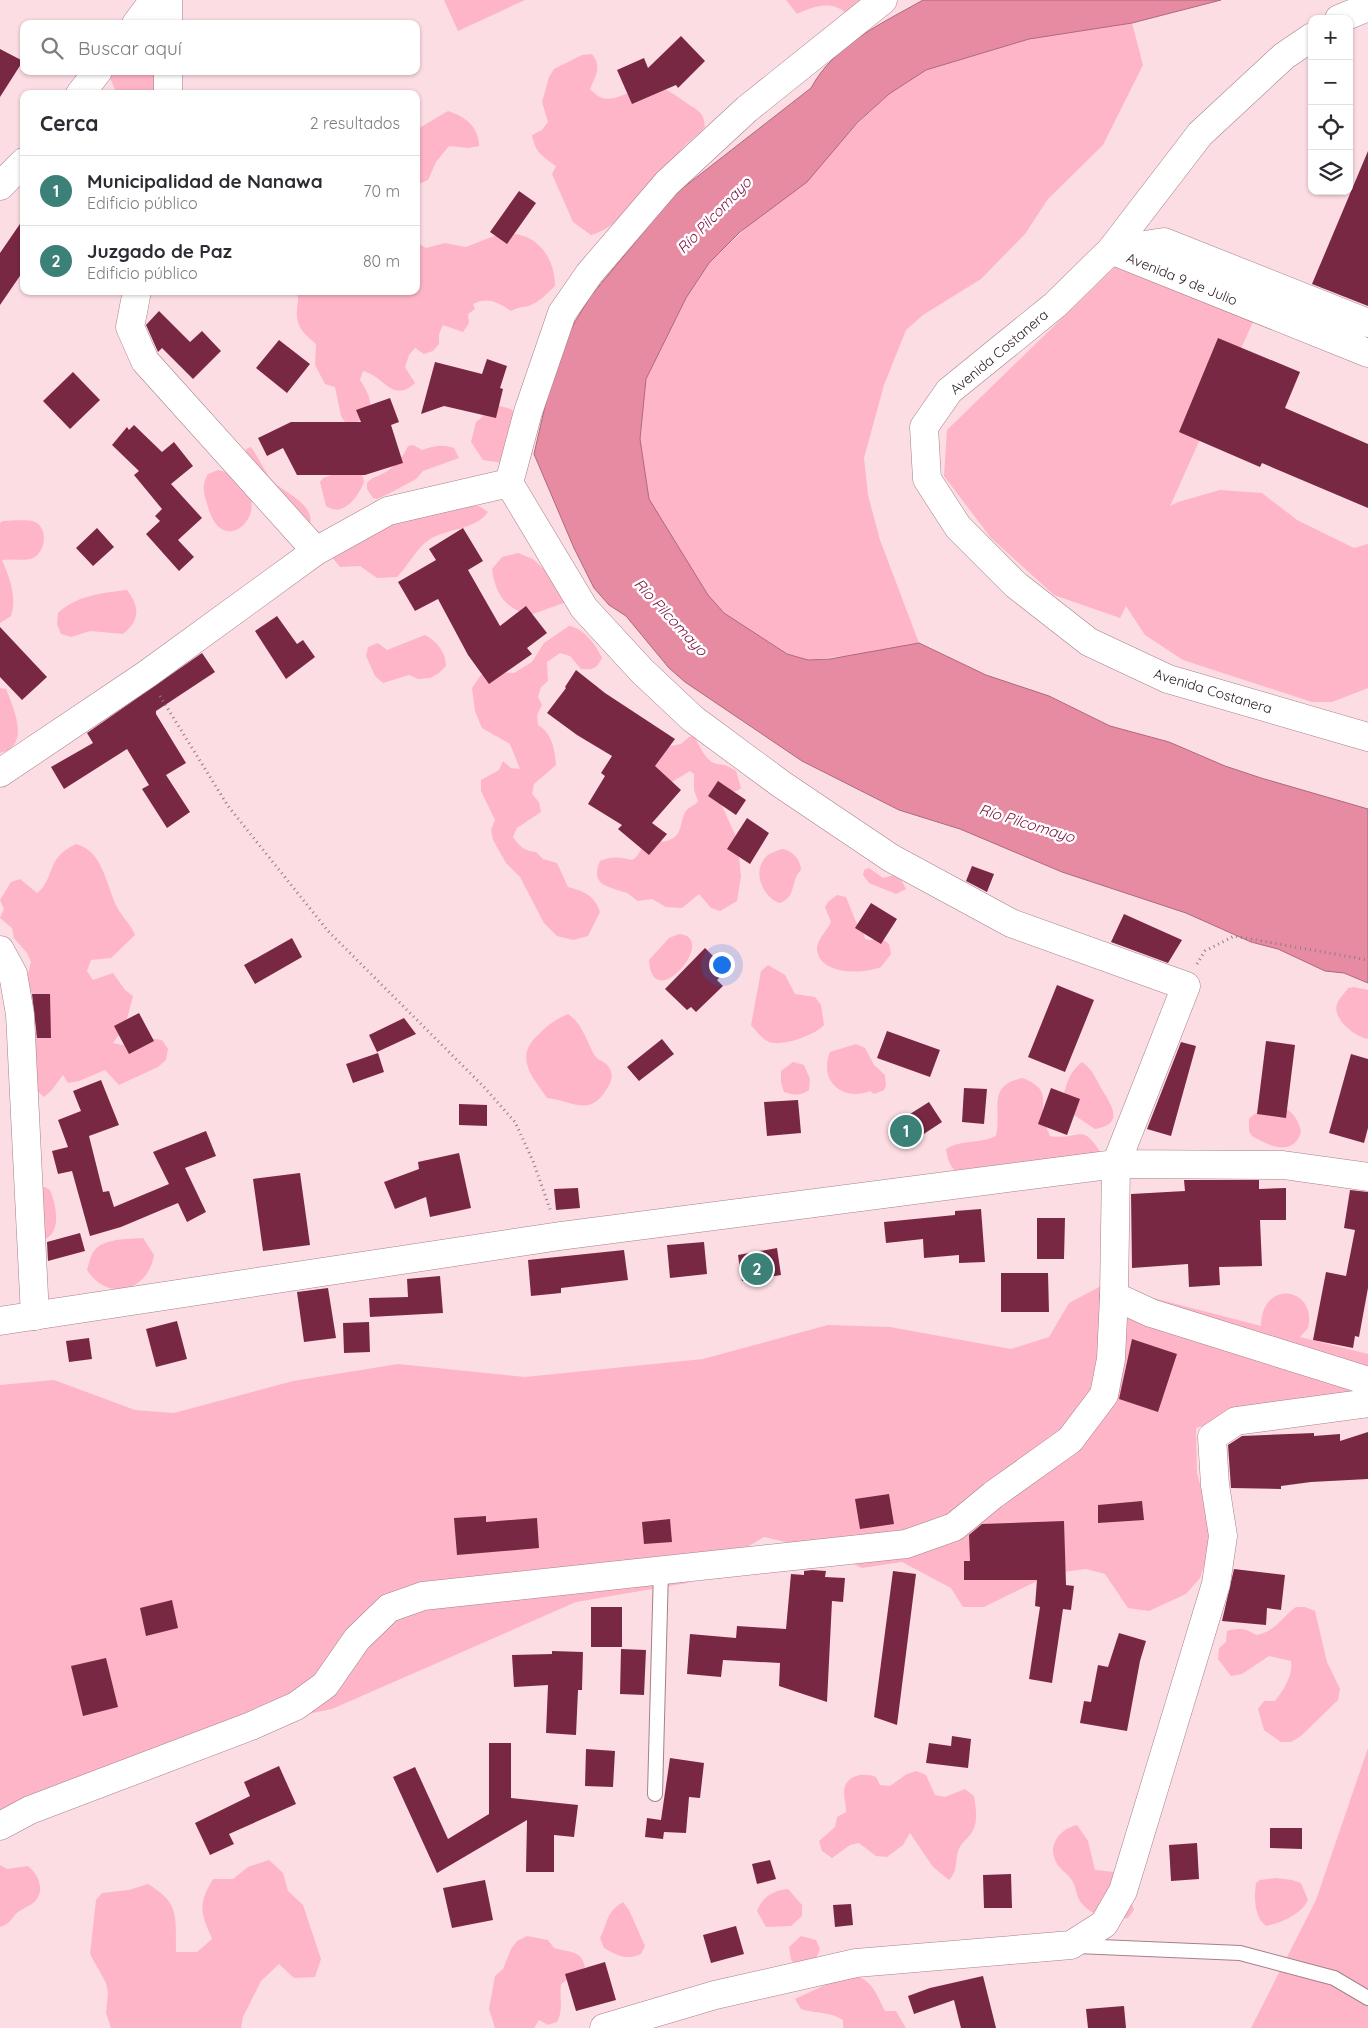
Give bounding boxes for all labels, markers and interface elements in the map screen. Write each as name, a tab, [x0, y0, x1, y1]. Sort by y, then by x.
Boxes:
map controls	[1308, 15, 1353, 195]
button: +	[1308, 15, 1353, 60]
search box	[20, 20, 420, 75]
icon: search	[38, 34, 66, 62]
text: Buscar aquí	[78, 36, 182, 60]
button: −	[1308, 60, 1353, 105]
button: locate	[1308, 105, 1353, 150]
text: Cerca	[40, 110, 98, 136]
text: 2 resultados	[310, 113, 400, 133]
button: layers	[1308, 150, 1353, 195]
text: Municipalidad de Nanawa	[87, 169, 323, 193]
water label: Río Pilcomayo	[673, 172, 756, 257]
text: 1	[53, 181, 59, 201]
text: 70 m	[363, 181, 400, 201]
text: Edificio público	[87, 193, 198, 213]
text: Juzgado de Paz	[87, 239, 232, 263]
street label: Avenida 9 de Julio	[1124, 248, 1240, 310]
text: 2	[51, 251, 61, 271]
text: 80 m	[363, 251, 400, 271]
text: Edificio público	[87, 263, 198, 283]
street label: Avenida Costanera	[946, 306, 1052, 398]
water label: Río Pilcomayo	[630, 574, 712, 660]
street label: Avenida Costanera	[1152, 664, 1274, 718]
water label: Río Pilcomayo	[977, 799, 1078, 847]
your location	[709, 952, 735, 978]
pin: 1	[890, 1112, 922, 1150]
pin: 2	[741, 1250, 773, 1288]

